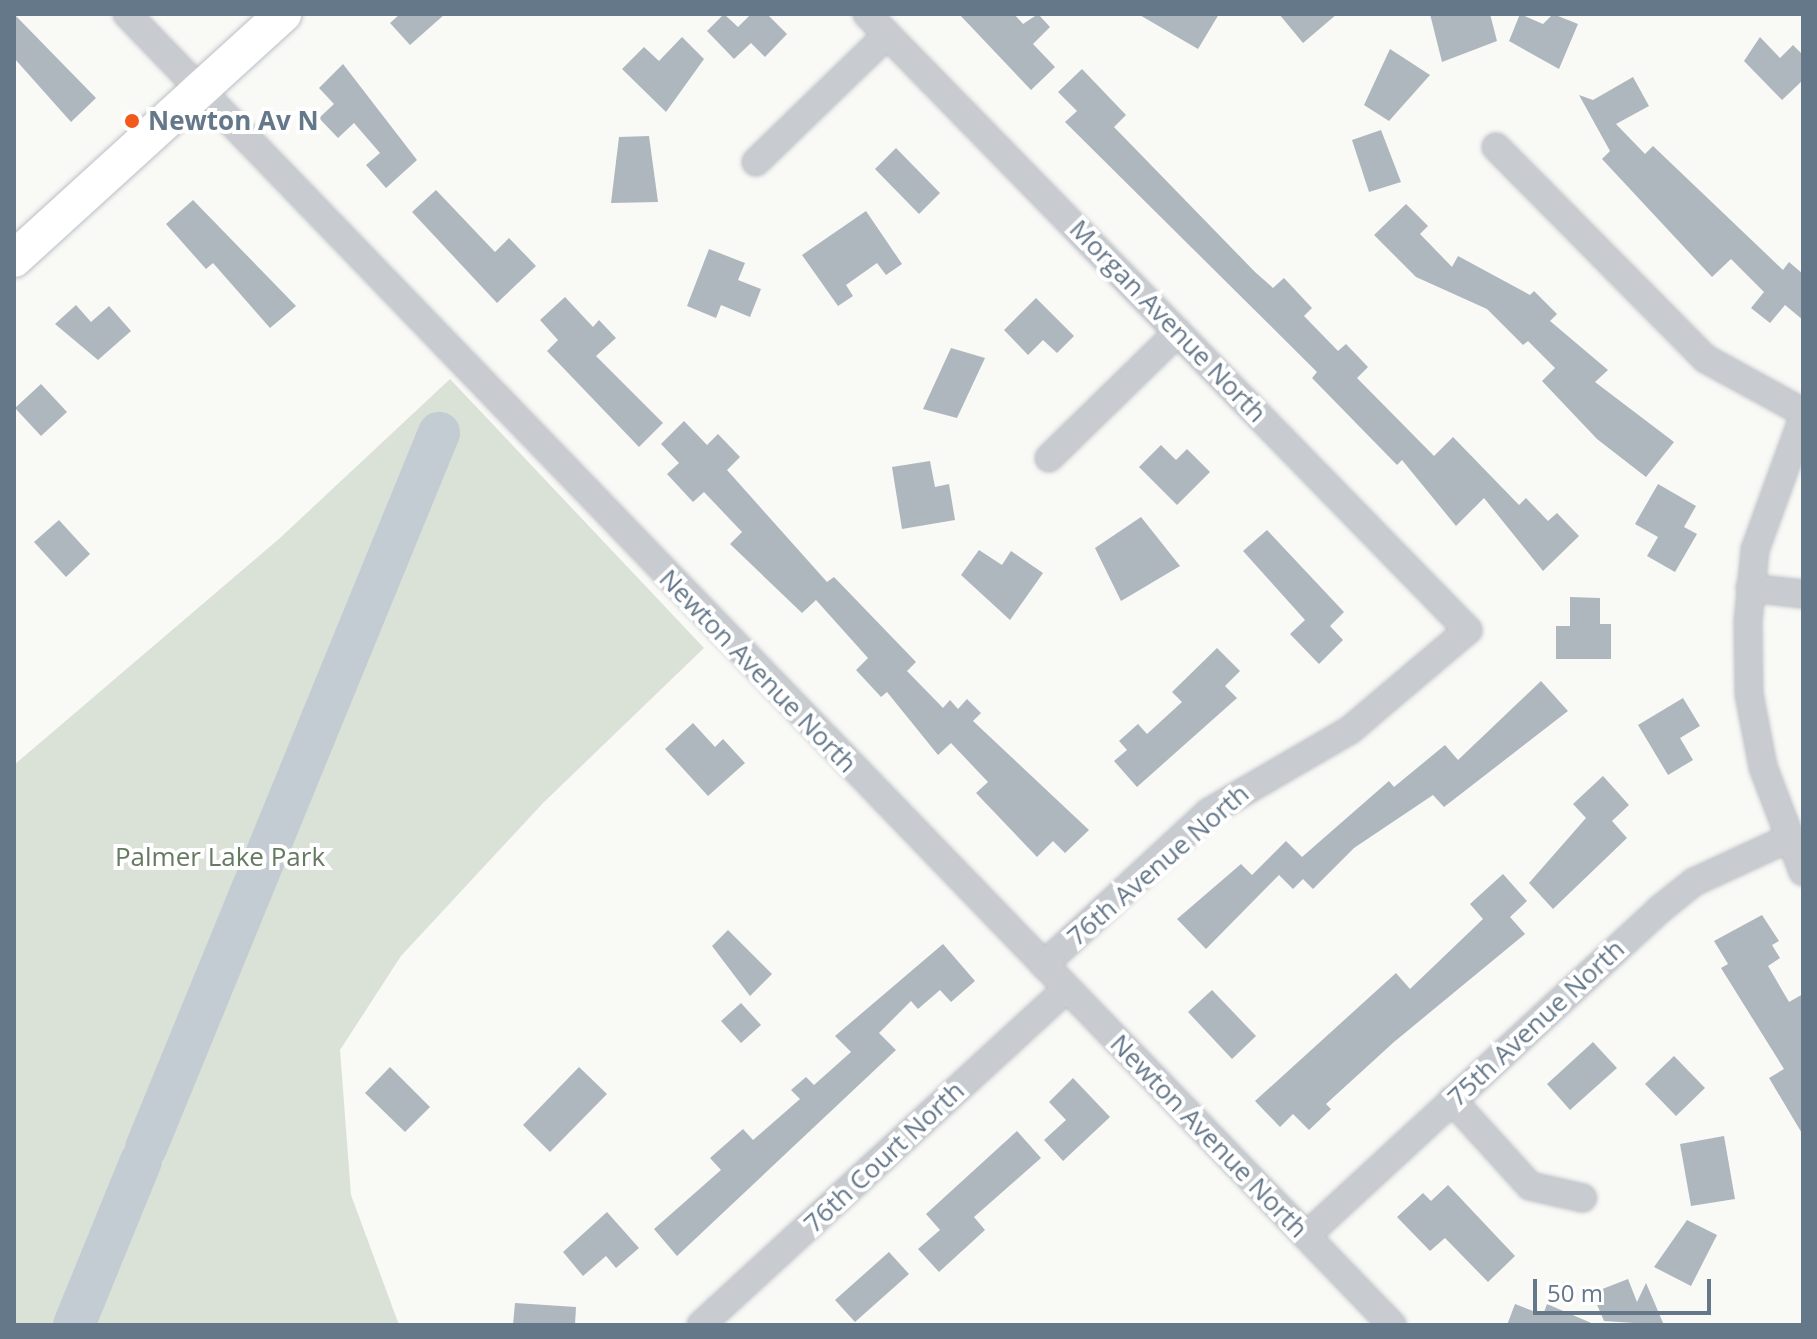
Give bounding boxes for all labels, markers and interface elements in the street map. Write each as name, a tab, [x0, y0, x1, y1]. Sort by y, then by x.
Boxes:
place label: Newton Av N	[148, 105, 319, 137]
marker: Newton Av N	[123, 112, 141, 130]
street label: Morgan Avenue North	[1063, 213, 1273, 429]
street label: Newton Avenue North	[653, 563, 863, 779]
street label: 76th Avenue North	[1061, 778, 1255, 952]
park label: Palmer Lake Park	[115, 841, 325, 873]
street label: 75th Avenue North	[1441, 933, 1631, 1113]
street label: Newton Avenue North	[1104, 1028, 1314, 1244]
street label: 76th Court North	[798, 1075, 970, 1239]
scale bar	[1537, 1263, 1715, 1313]
text: 50 m	[1547, 1276, 1603, 1309]

